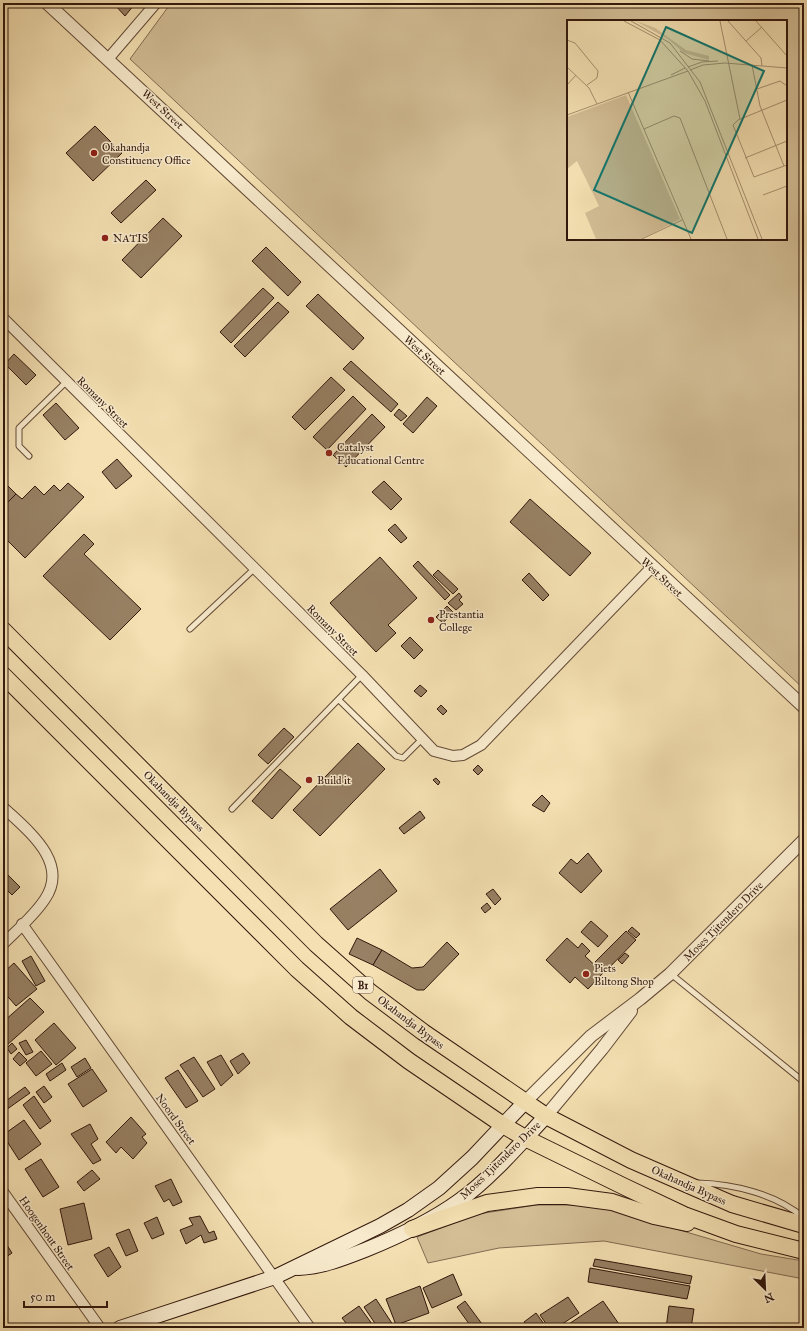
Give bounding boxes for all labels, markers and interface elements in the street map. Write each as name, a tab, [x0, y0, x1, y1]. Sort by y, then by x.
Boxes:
inset map	[567, 20, 787, 240]
street label: West Street	[139, 87, 186, 132]
place label: Okahandja Constituency Office	[102, 141, 191, 167]
marker: Okahandja Constituency Office	[89, 148, 99, 158]
place label: NATIS	[113, 232, 148, 245]
marker: NATIS	[100, 233, 110, 243]
street label: West Street	[401, 333, 448, 378]
street label: Romany Street	[74, 374, 131, 431]
place label: Catalyst Educational Centre	[337, 441, 425, 467]
marker: Catalyst Educational Centre	[324, 448, 334, 458]
street label: West Street	[638, 555, 685, 600]
street label: Romany Street	[304, 602, 361, 659]
place label: Prestantia College	[439, 608, 484, 634]
marker: Prestantia College	[426, 615, 436, 625]
street label: Okahandja Bypass	[141, 768, 207, 834]
place label: Build it	[317, 774, 351, 787]
marker: Build it	[304, 775, 314, 785]
street label: Moses Tjitendero Drive	[681, 879, 766, 964]
place label: Piets Biltong Shop	[594, 962, 654, 988]
marker: Piets Biltong Shop	[581, 969, 591, 979]
road number: B1	[353, 977, 373, 993]
street label: Okahandja Bypass	[375, 993, 447, 1052]
street label: Noord Street	[153, 1091, 198, 1147]
street label: Moses Tjitendero Drive	[457, 1118, 544, 1202]
street label: Okahandja Bypass	[649, 1163, 728, 1208]
street label: Hoogenhout Street	[16, 1194, 77, 1273]
north arrow	[745, 1269, 785, 1309]
scale bar	[24, 1283, 107, 1309]
text: 50 m	[30, 1290, 55, 1304]
text: N	[761, 1290, 776, 1306]

